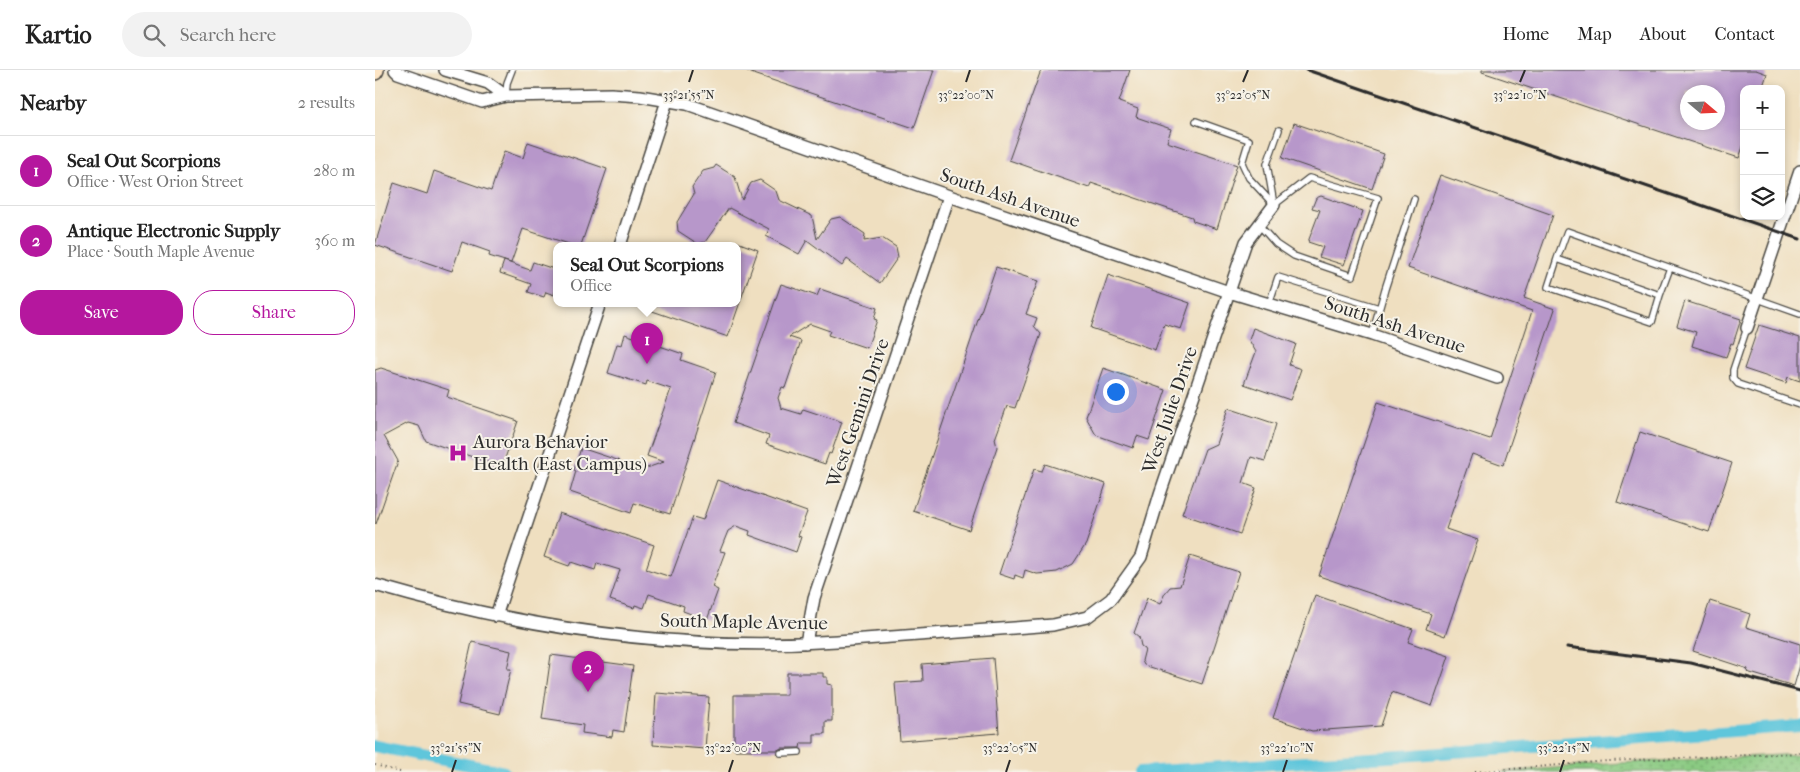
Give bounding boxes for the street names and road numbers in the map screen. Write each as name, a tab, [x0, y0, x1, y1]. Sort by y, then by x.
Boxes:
street label: South Ash Avenue	[937, 164, 1083, 232]
street label: South Ash Avenue	[1322, 292, 1468, 358]
street label: West Gemini Drive	[822, 336, 894, 491]
street label: West Julie Drive	[1138, 344, 1202, 477]
street label: South Maple Avenue	[660, 610, 828, 634]

